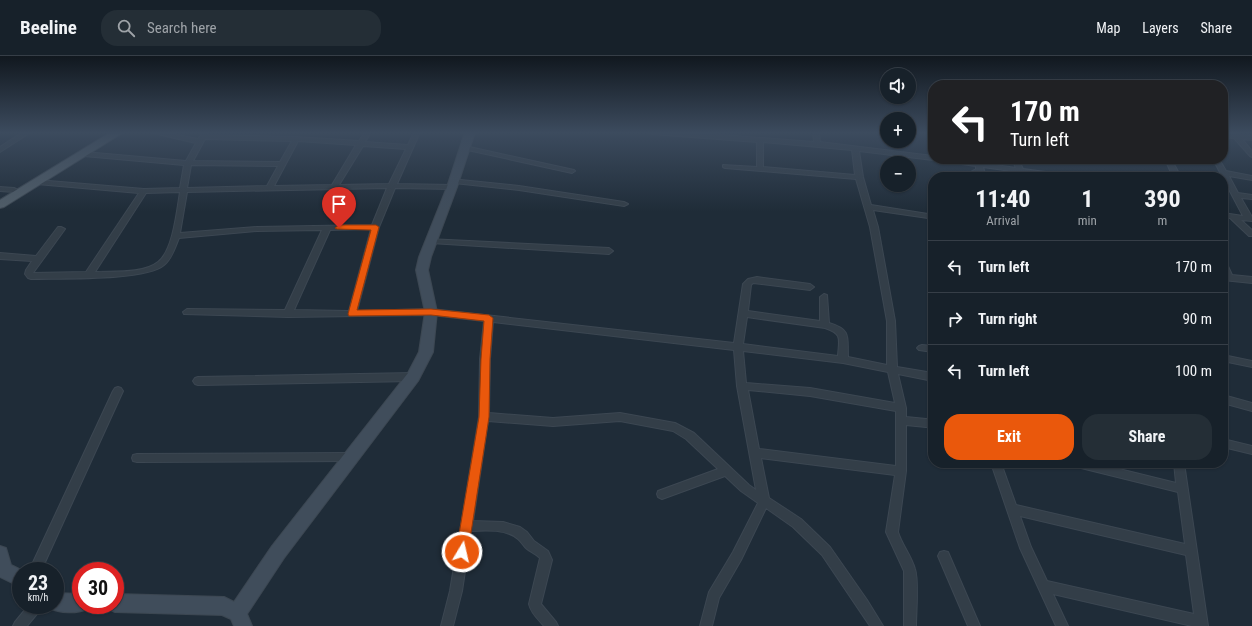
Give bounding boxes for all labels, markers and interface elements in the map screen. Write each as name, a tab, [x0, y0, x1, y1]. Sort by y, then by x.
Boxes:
search box	[101, 10, 381, 46]
text: Beeline	[20, 16, 77, 39]
icon: search	[115, 17, 137, 39]
text: Search here	[147, 19, 217, 37]
text: Map	[1096, 20, 1120, 36]
text: Layers	[1142, 20, 1179, 36]
text: Share	[1201, 20, 1232, 36]
map controls	[880, 68, 916, 192]
button: sound	[880, 68, 916, 104]
text: 170 m	[1010, 95, 1080, 128]
icon: left	[944, 96, 996, 148]
button: +	[880, 112, 916, 148]
text: Turn left	[1010, 129, 1069, 150]
button: −	[880, 156, 916, 192]
text: 11:40	[975, 185, 1030, 213]
text: 1	[1081, 185, 1093, 213]
text: 390	[1144, 185, 1181, 213]
pin	[322, 187, 356, 228]
icon: arrive	[328, 193, 350, 215]
text: Arrival	[986, 213, 1019, 228]
text: min	[1078, 213, 1097, 228]
text: m	[1158, 213, 1167, 228]
icon: left	[944, 256, 966, 278]
text: Turn left	[978, 258, 1029, 276]
text: 170 m	[1175, 258, 1212, 276]
icon: right	[944, 308, 966, 330]
text: Turn right	[978, 310, 1037, 328]
text: 90 m	[1182, 310, 1212, 328]
icon: left	[944, 360, 966, 382]
text: Turn left	[978, 362, 1029, 380]
text: 100 m	[1175, 362, 1212, 380]
button: Exit	[944, 414, 1074, 460]
button: Share	[1082, 414, 1212, 460]
position arrow	[441, 531, 483, 573]
speed limit sign: 30	[72, 562, 124, 614]
text: 23	[28, 571, 48, 595]
text: km/h	[28, 592, 48, 603]

